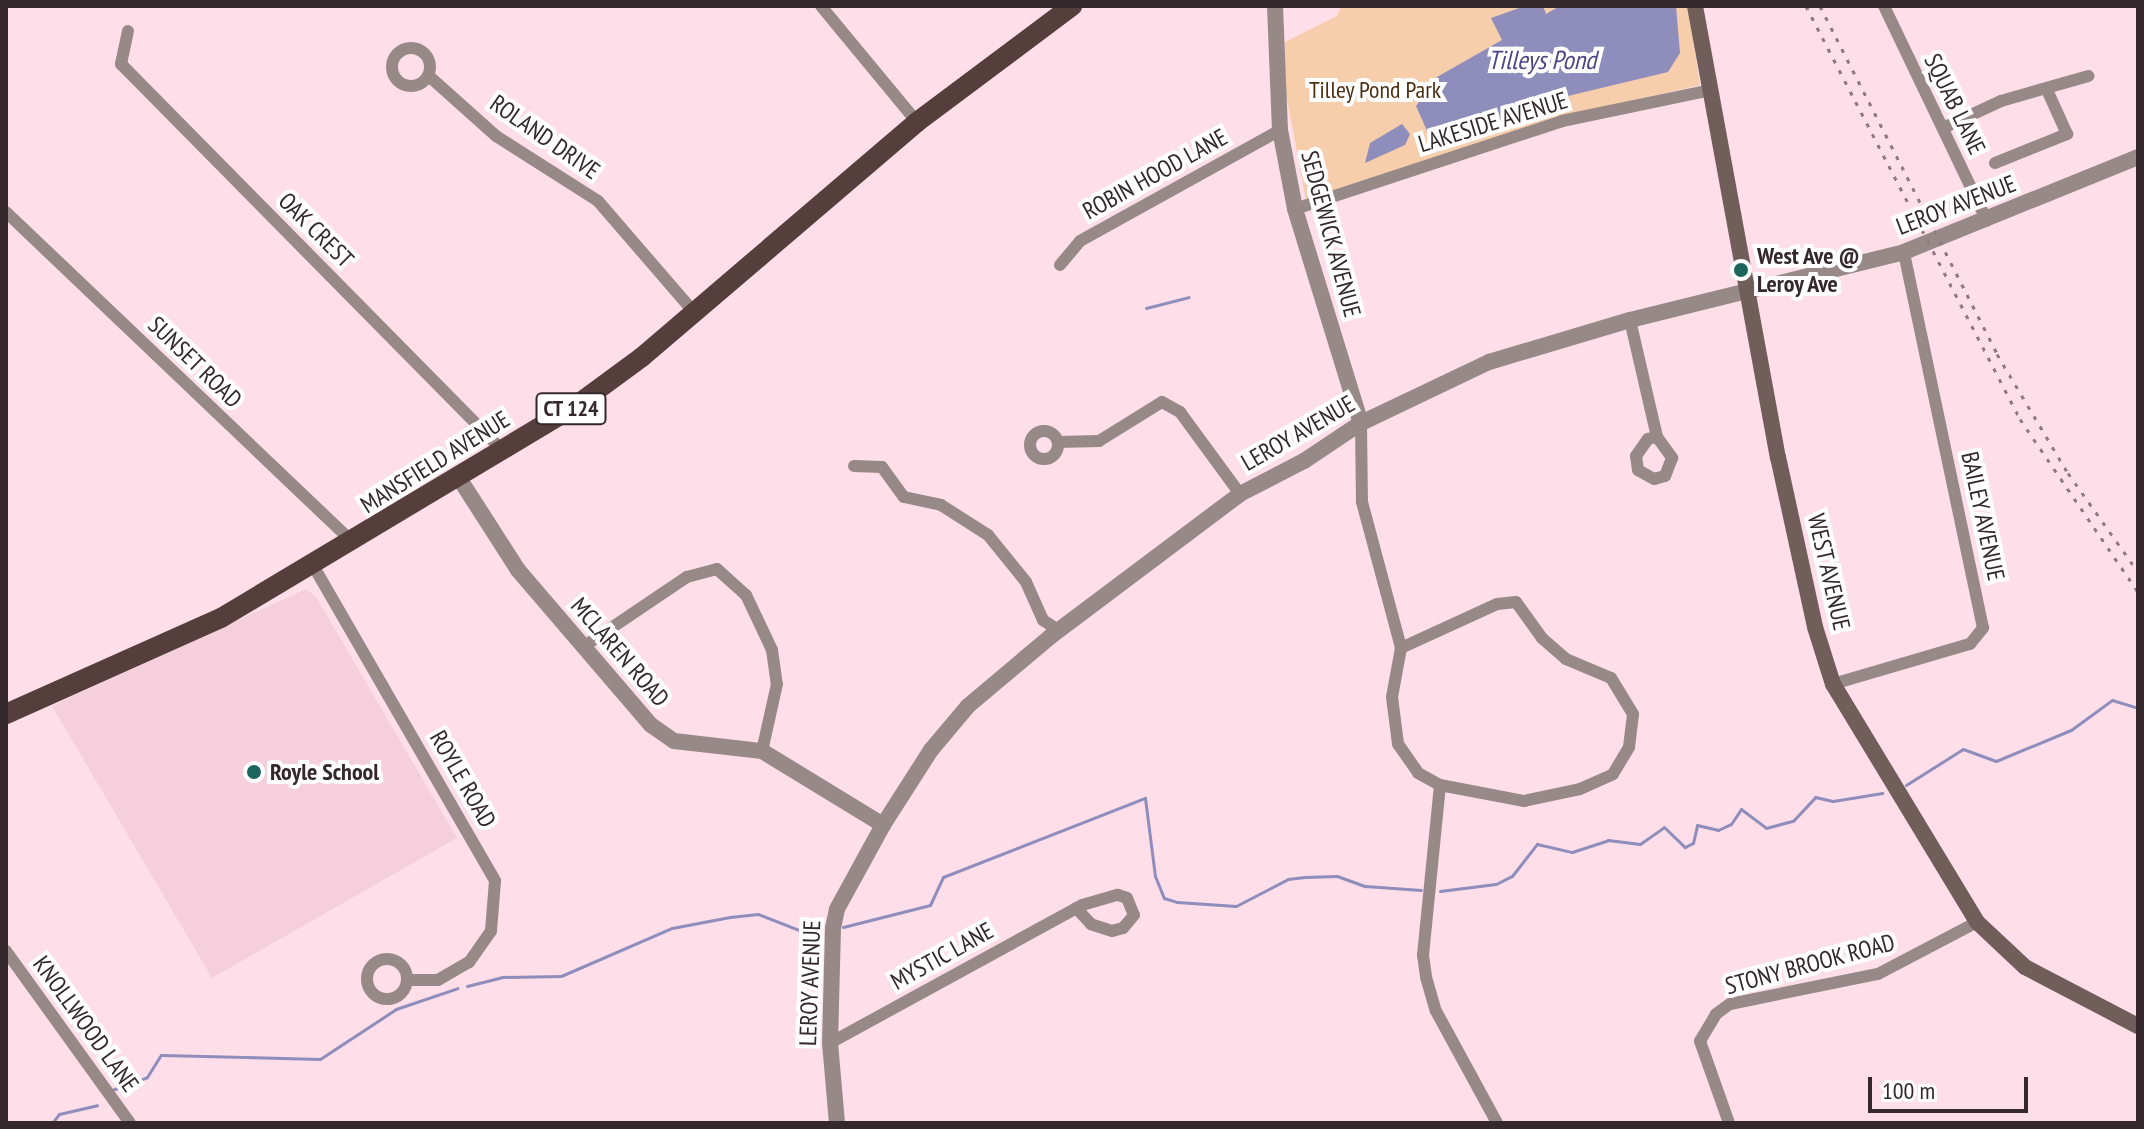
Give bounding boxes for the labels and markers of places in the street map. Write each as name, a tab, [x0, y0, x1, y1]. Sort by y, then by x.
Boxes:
place label: West Ave @ Leroy Ave	[1757, 242, 1860, 298]
marker: West Ave @ Leroy Ave	[1732, 261, 1750, 279]
place label: Royle School	[270, 758, 379, 786]
marker: Royle School	[245, 763, 263, 781]

